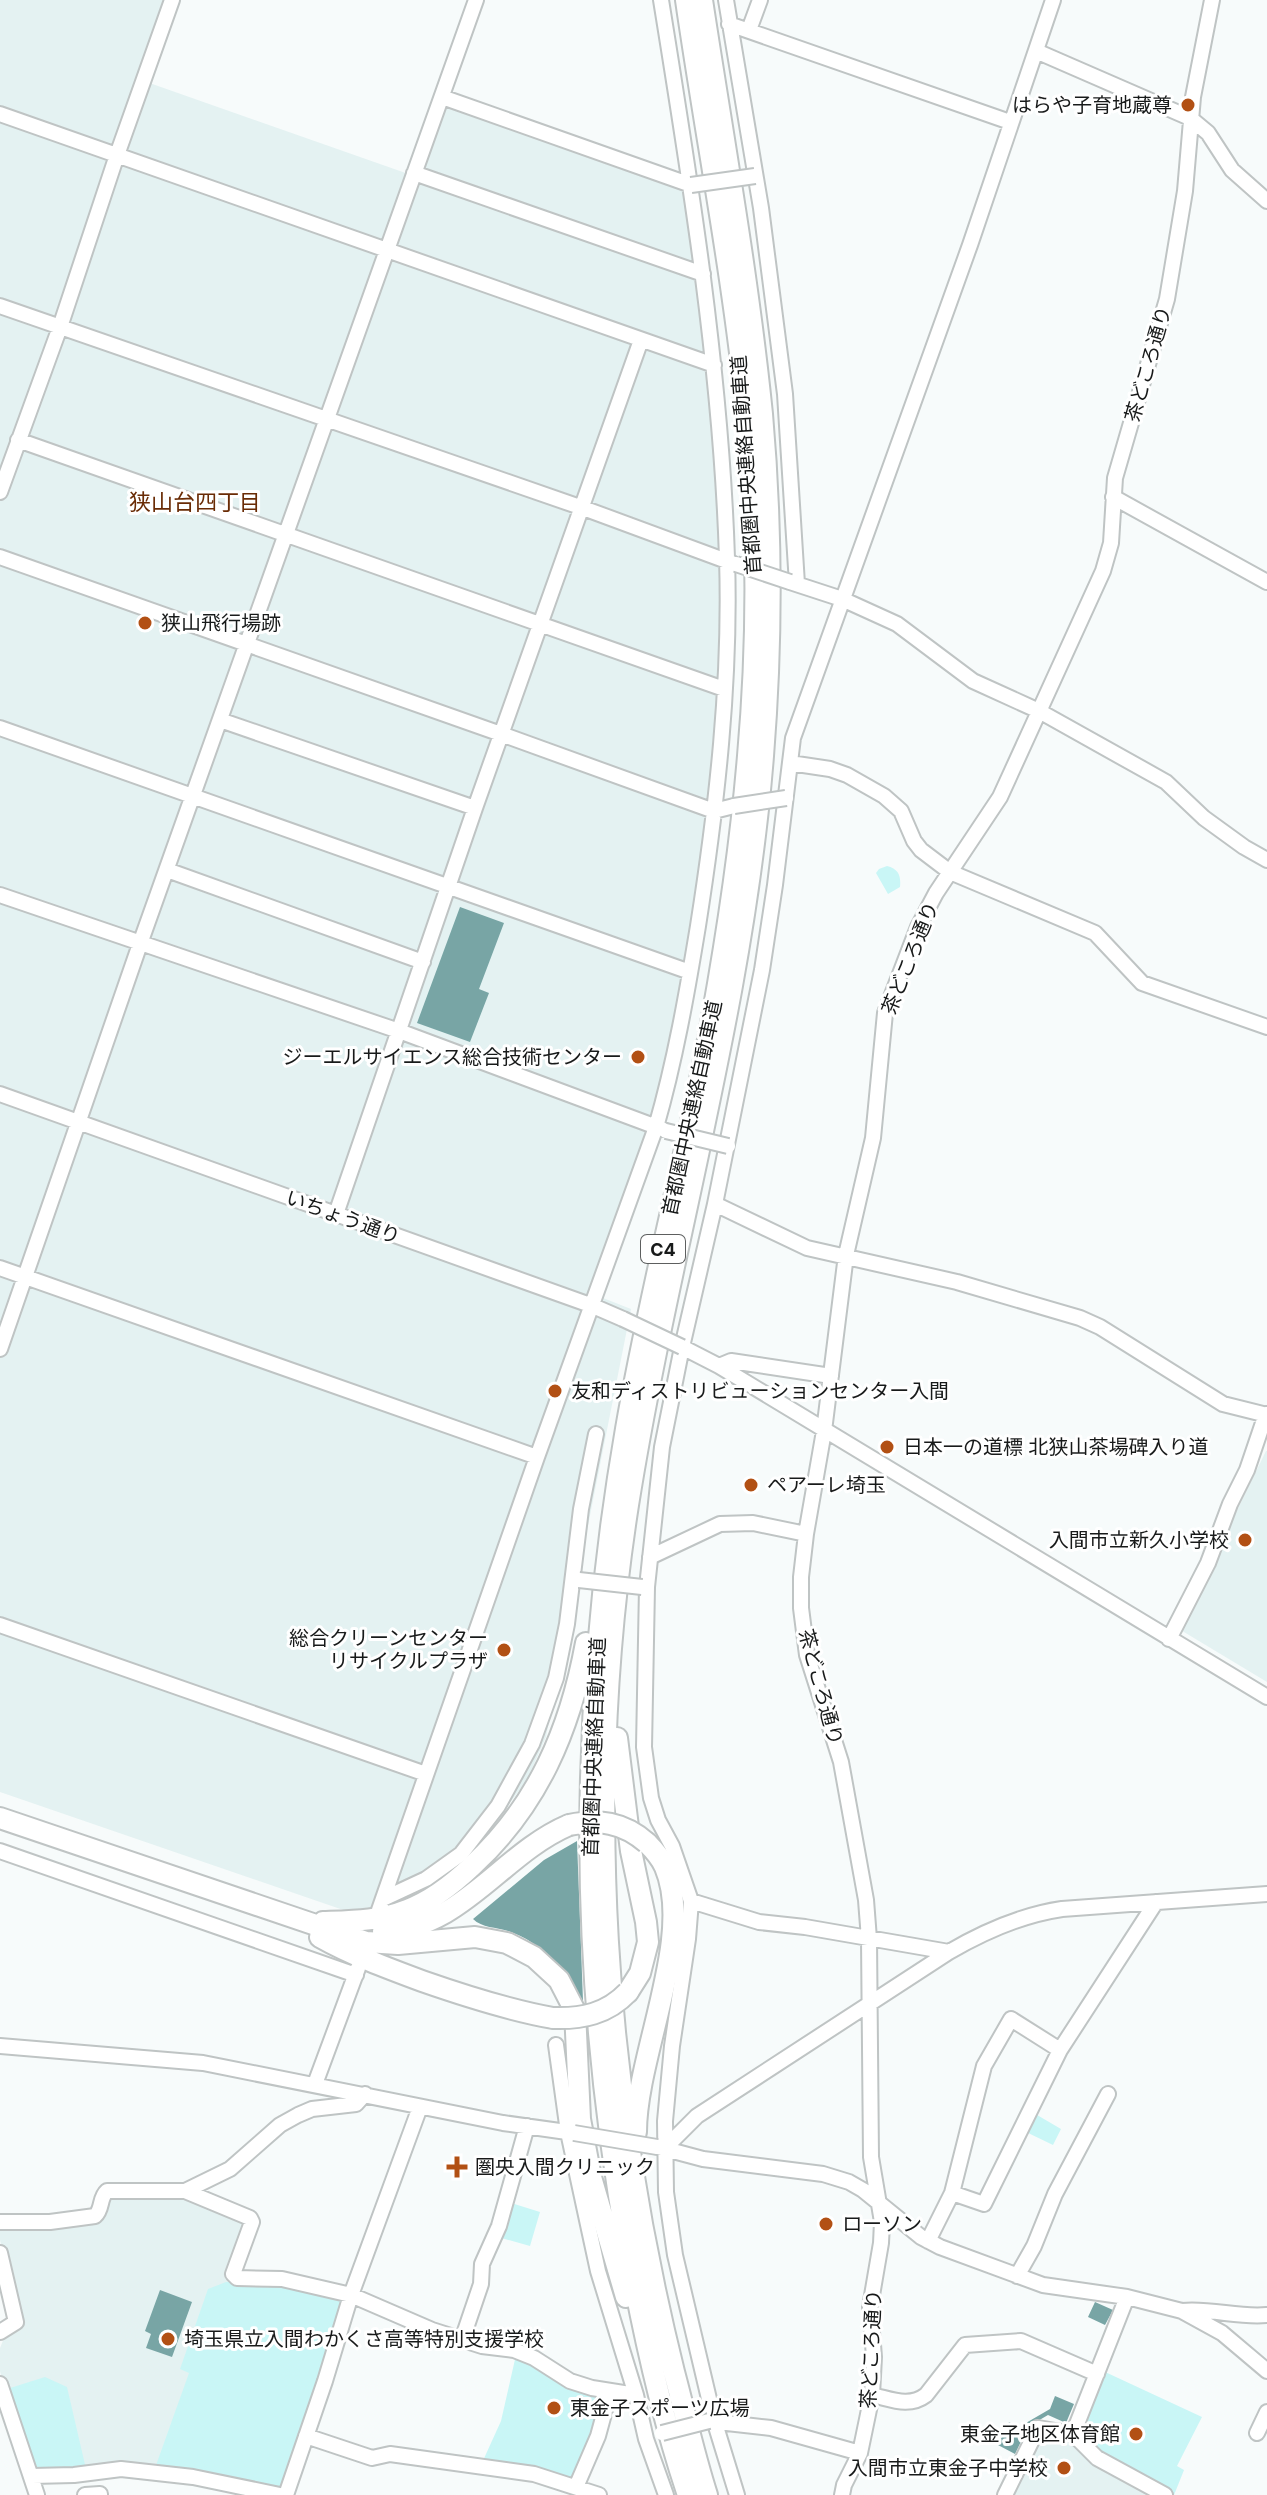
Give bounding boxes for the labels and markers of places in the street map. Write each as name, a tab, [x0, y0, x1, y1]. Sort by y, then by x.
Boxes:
place label: はらや子育地蔵尊	[1012, 93, 1172, 117]
marker: はらや子育地蔵尊	[1179, 96, 1197, 114]
place label: 狭山飛行場跡	[161, 611, 281, 635]
marker: 狭山飛行場跡	[136, 614, 154, 632]
place label: ジーエルサイエンス総合技術センター	[283, 1045, 622, 1069]
marker: ジーエルサイエンス総合技術センター	[629, 1048, 647, 1066]
place label: 友和ディストリビューションセンター入間	[571, 1379, 949, 1403]
marker: 友和ディストリビューションセンター入間	[546, 1382, 564, 1400]
place label: 日本一の道標 北狭山茶場碑入り道	[903, 1435, 1209, 1459]
marker: 日本一の道標 北狭山茶場碑入り道	[878, 1438, 896, 1456]
place label: ペアーレ埼玉	[767, 1473, 886, 1497]
marker: ペアーレ埼玉	[742, 1476, 760, 1494]
place label: 入間市立新久小学校	[1049, 1528, 1229, 1552]
marker: 入間市立新久小学校	[1236, 1531, 1254, 1549]
place label: 総合クリーンセンター リサイクルプラザ	[289, 1626, 488, 1673]
marker: 総合クリーンセンター リサイクルプラザ	[495, 1641, 513, 1659]
place label: 圏央入間クリニック	[475, 2155, 655, 2179]
marker: 圏央入間クリニック	[446, 2156, 468, 2178]
place label: ローソン	[842, 2212, 922, 2236]
marker: ローソン	[817, 2215, 835, 2233]
place label: 埼玉県立入間わかくさ高等特別支援学校	[184, 2327, 544, 2351]
marker: 埼玉県立入間わかくさ高等特別支援学校	[159, 2330, 177, 2348]
place label: 東金子スポーツ広場	[570, 2396, 750, 2420]
marker: 東金子スポーツ広場	[545, 2399, 563, 2417]
place label: 東金子地区体育館	[960, 2422, 1120, 2446]
marker: 東金子地区体育館	[1127, 2425, 1145, 2443]
place label: 入間市立東金子中学校	[848, 2456, 1048, 2480]
marker: 入間市立東金子中学校	[1055, 2459, 1073, 2477]

